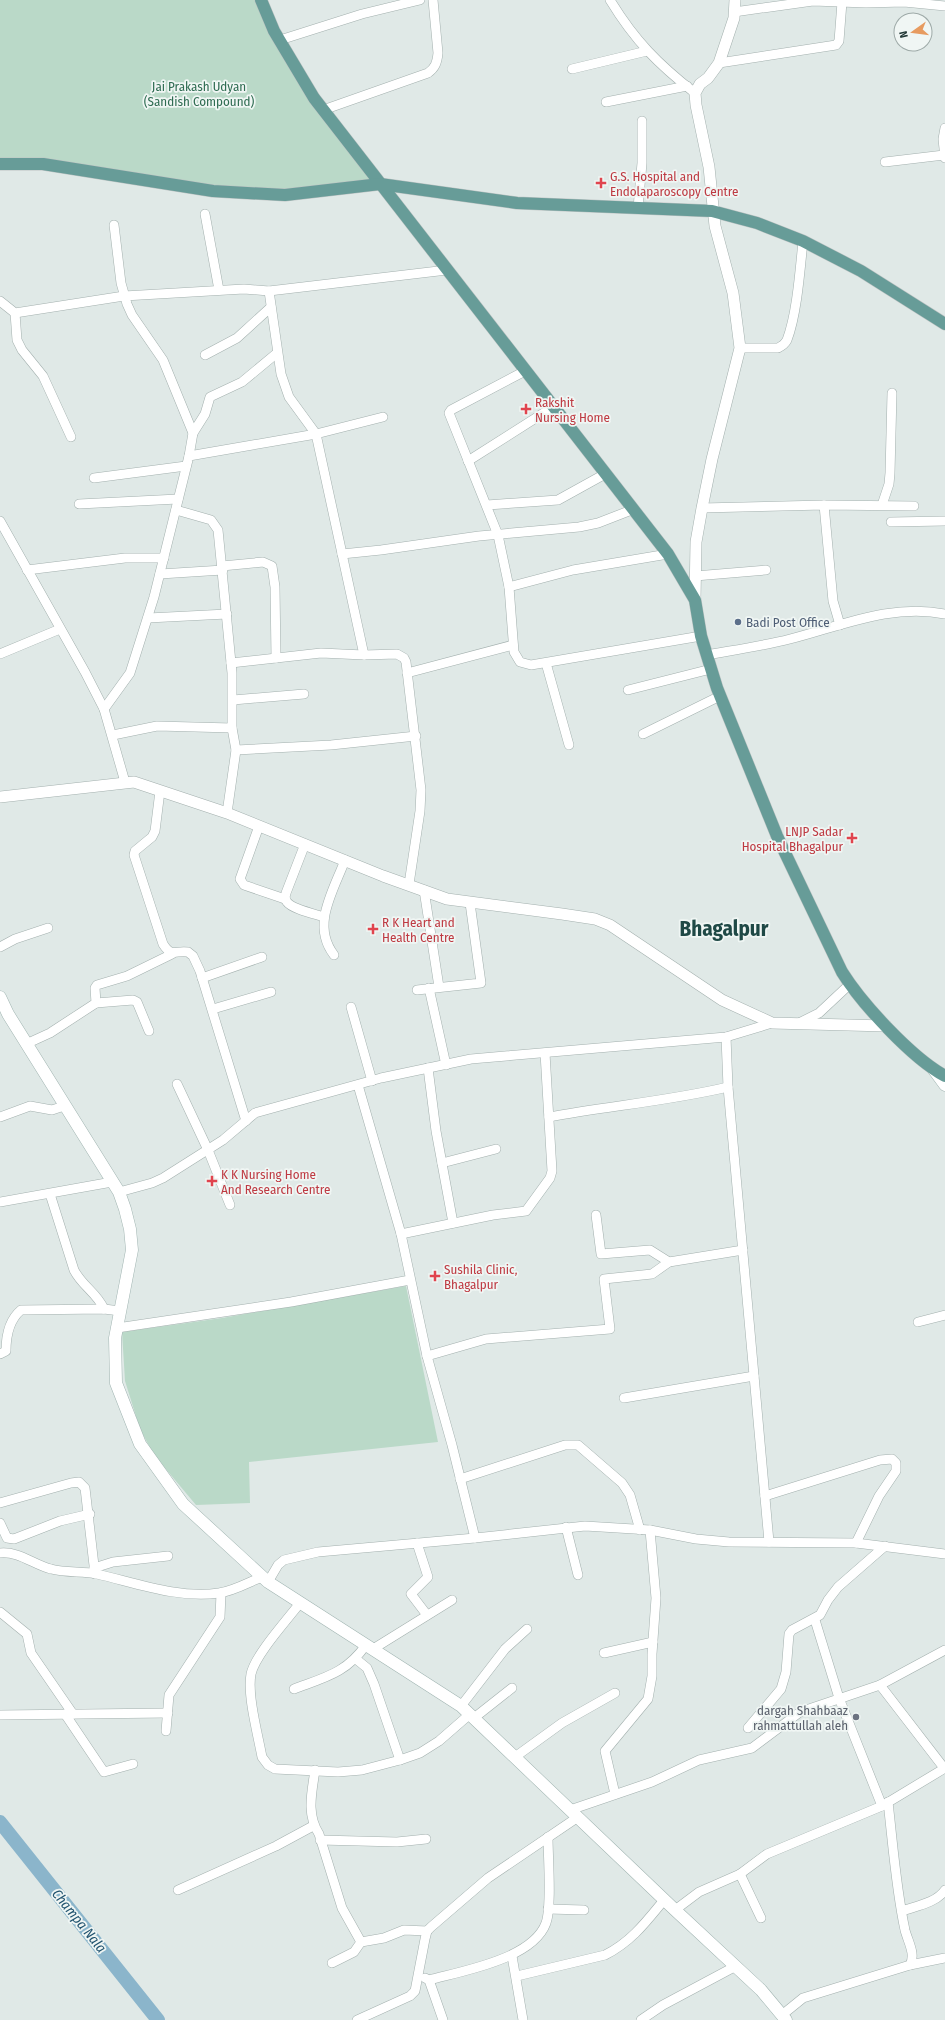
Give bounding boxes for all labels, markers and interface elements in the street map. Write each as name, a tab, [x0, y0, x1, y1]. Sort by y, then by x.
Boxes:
north arrow	[893, 12, 933, 52]
text: N	[897, 30, 911, 39]
park label: Jai Prakash Udyan (Sandish Compound)	[144, 79, 254, 109]
place label: G.S. Hospital and Endolaparoscopy Centre	[610, 169, 738, 199]
marker: G.S. Hospital and Endolaparoscopy Centre	[595, 177, 607, 189]
place label: Rakshit Nursing Home	[535, 395, 610, 425]
marker: Rakshit Nursing Home	[520, 403, 532, 415]
place label: Badi Post Office	[746, 615, 830, 630]
marker: Badi Post Office	[733, 617, 743, 627]
place label: LNJP Sadar Hospital Bhagalpur	[742, 824, 843, 854]
marker: LNJP Sadar Hospital Bhagalpur	[846, 832, 858, 844]
place label: R K Heart and Health Centre	[382, 915, 455, 945]
district label: Bhagalpur	[680, 916, 769, 942]
marker: R K Heart and Health Centre	[367, 923, 379, 935]
place label: K K Nursing Home And Research Centre	[221, 1167, 330, 1197]
marker: K K Nursing Home And Research Centre	[206, 1175, 218, 1187]
place label: Sushila Clinic, Bhagalpur	[444, 1262, 518, 1292]
marker: Sushila Clinic, Bhagalpur	[429, 1270, 441, 1282]
place label: dargah Shahbaaz rahmattullah aleh	[753, 1703, 848, 1733]
marker: dargah Shahbaaz rahmattullah aleh	[851, 1712, 861, 1722]
water label: Champa Nala	[48, 1886, 110, 1956]

